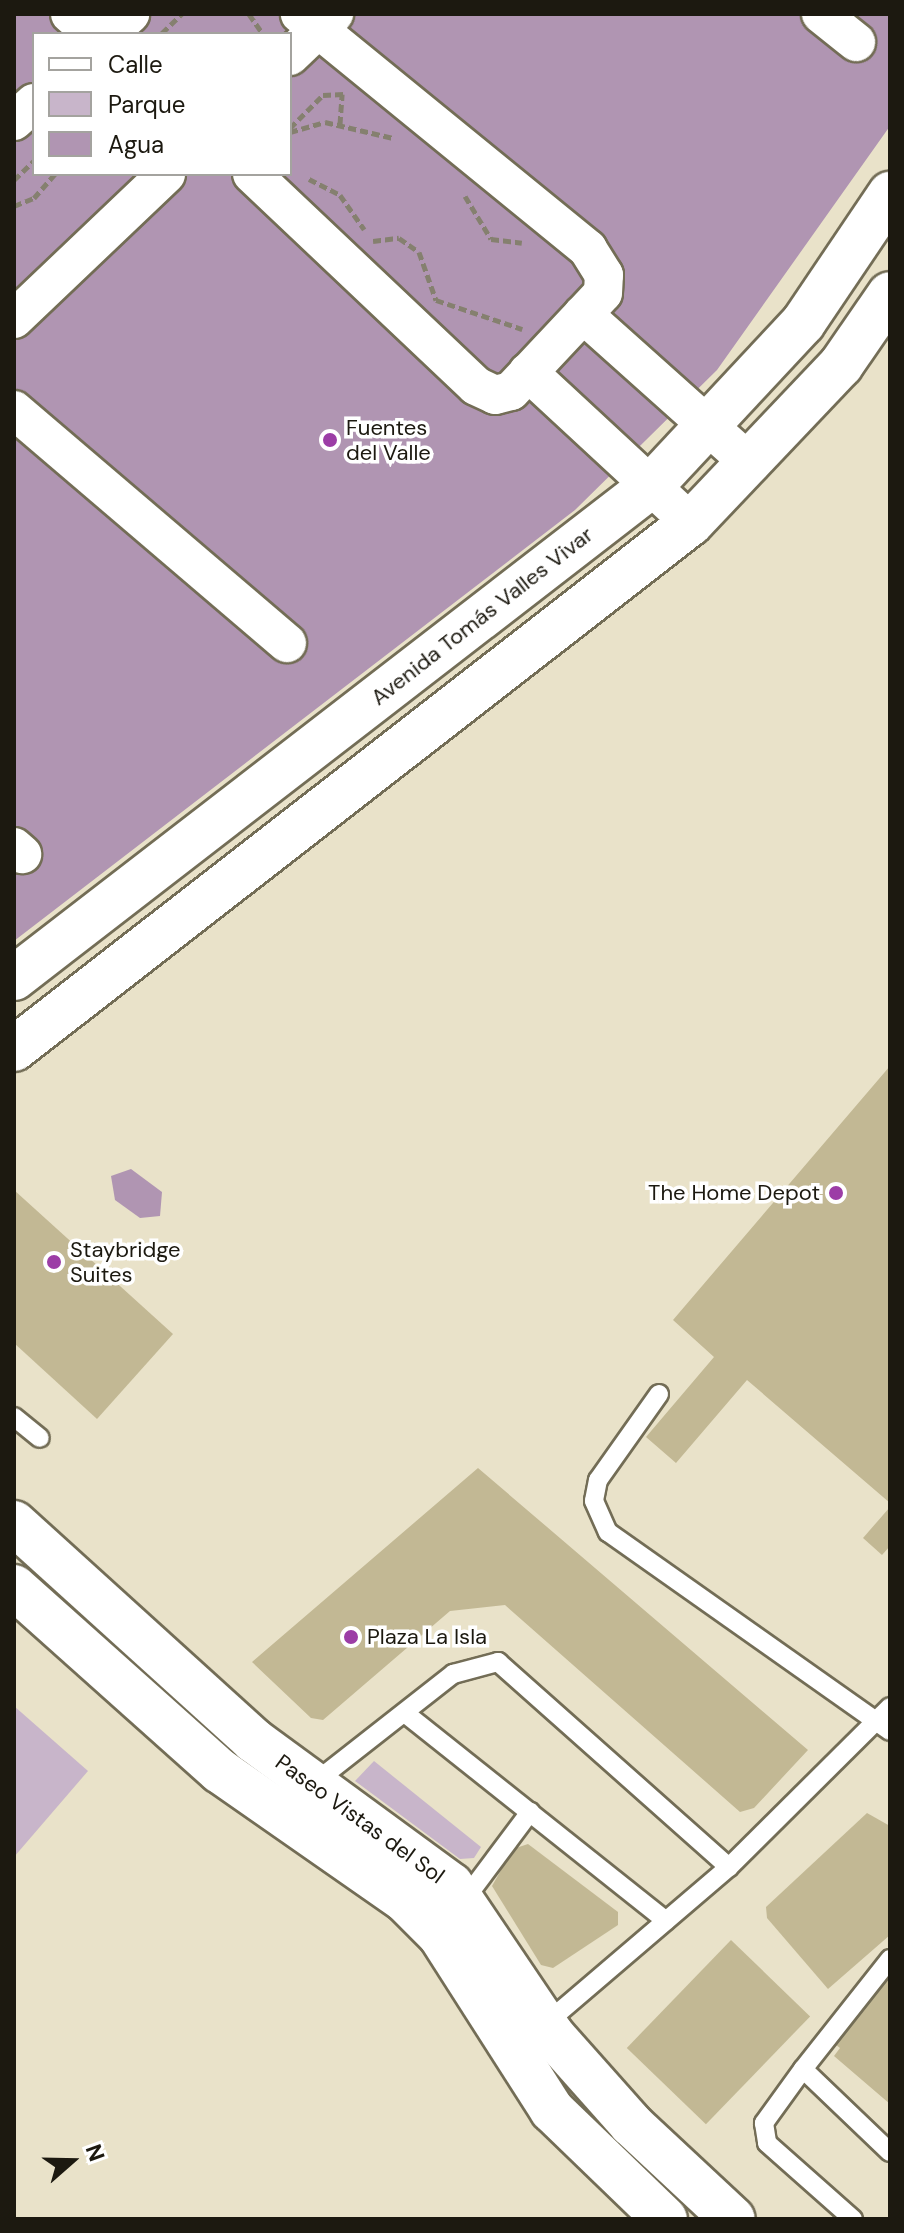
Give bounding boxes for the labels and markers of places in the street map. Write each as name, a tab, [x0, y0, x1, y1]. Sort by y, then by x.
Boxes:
place label: Fuentes del Valle	[346, 414, 431, 466]
marker: Fuentes del Valle	[321, 431, 339, 449]
place label: The Home Depot	[648, 1180, 820, 1206]
marker: The Home Depot	[827, 1184, 845, 1202]
place label: Staybridge Suites	[70, 1236, 181, 1288]
marker: Staybridge Suites	[45, 1253, 63, 1271]
place label: Plaza La Isla	[367, 1624, 487, 1650]
marker: Plaza La Isla	[342, 1628, 360, 1646]

